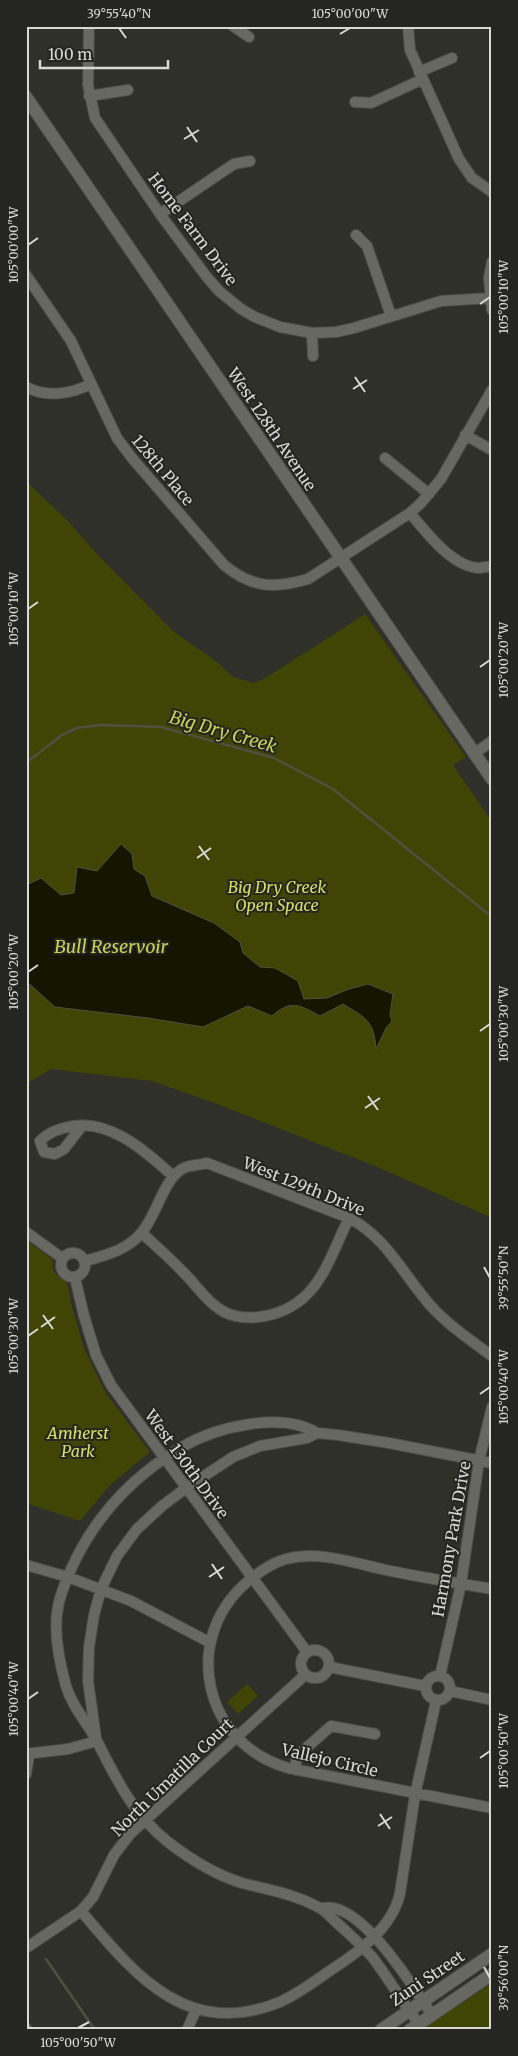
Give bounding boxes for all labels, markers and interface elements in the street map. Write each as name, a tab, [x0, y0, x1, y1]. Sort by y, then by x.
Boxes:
text: 39°55'40"N	[87, 6, 152, 21]
text: 105°00'00"W	[312, 6, 389, 21]
scale bar	[40, 38, 168, 70]
text: 100 m	[48, 45, 92, 64]
street label: Home Farm Drive	[144, 169, 242, 289]
text: 105°00'00"W	[6, 206, 21, 283]
text: 105°00'10"W	[496, 259, 511, 334]
street label: West 128th Avenue	[223, 363, 321, 494]
street label: 128th Place	[128, 430, 198, 510]
text: 105°00'10"W	[6, 571, 21, 646]
text: 105°00'20"W	[496, 621, 511, 698]
water label: Big Dry Creek	[167, 705, 280, 758]
park label: Big Dry Creek Open Space	[228, 877, 326, 915]
text: 105°00'20"W	[6, 933, 21, 1010]
water label: Bull Reservoir	[54, 935, 168, 958]
text: 105°00'30"W	[496, 985, 511, 1062]
street label: West 129th Drive	[239, 1152, 368, 1220]
text: 39°55'50"N	[496, 1245, 511, 1310]
text: 105°00'30"W	[6, 1297, 21, 1374]
text: 105°00'40"W	[496, 1348, 511, 1425]
street label: West 130th Drive	[140, 1405, 233, 1522]
park label: Amherst Park	[45, 1423, 109, 1461]
street label: Harmony Park Drive	[427, 1460, 475, 1618]
text: 105°00'40"W	[6, 1660, 21, 1737]
text: 105°00'50"W	[496, 1712, 511, 1789]
street label: North Umatilla Court	[107, 1713, 238, 1840]
street label: Vallejo Circle	[279, 1739, 380, 1781]
text: 39°56'00"N	[496, 1944, 511, 2011]
street label: Zuni Street	[386, 1945, 469, 2010]
text: 105°00'50"W	[40, 2035, 117, 2050]

